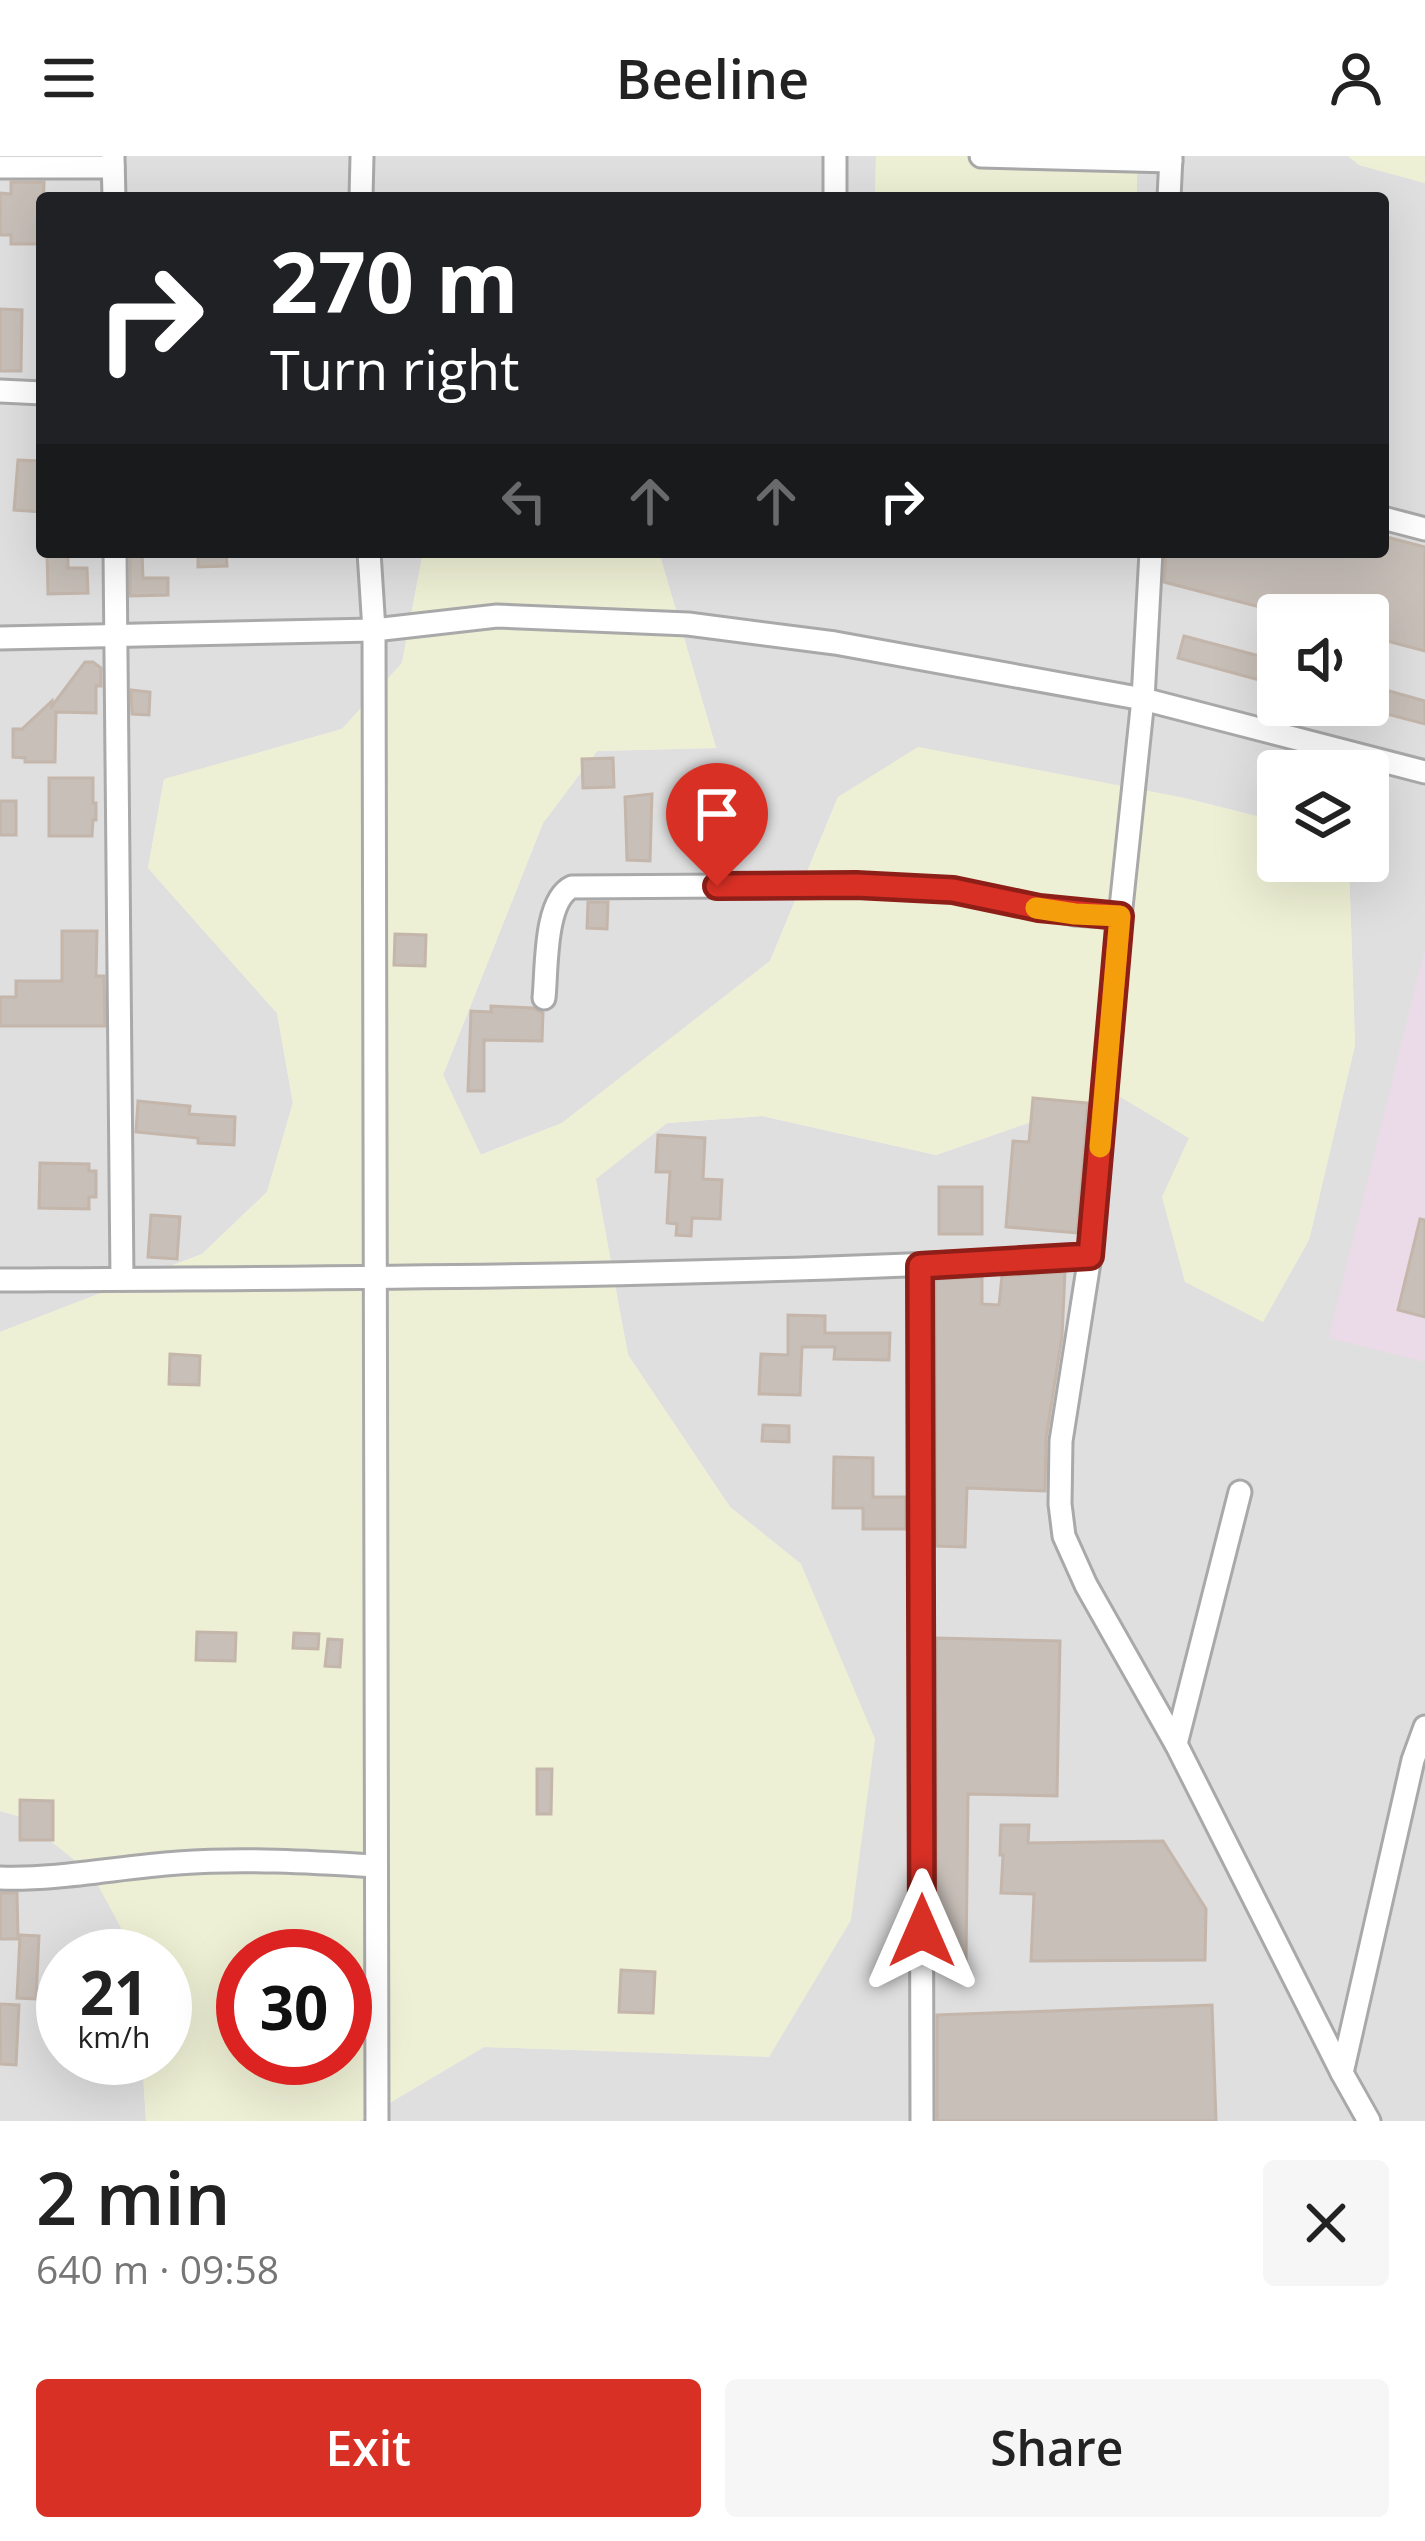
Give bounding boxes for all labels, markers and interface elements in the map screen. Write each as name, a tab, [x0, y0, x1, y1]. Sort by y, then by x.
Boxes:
text: Beeline	[616, 41, 809, 115]
icon: menu	[36, 45, 102, 111]
icon: person	[1323, 45, 1389, 111]
text: 270 m	[270, 223, 518, 338]
icon: right	[72, 240, 228, 396]
text: Turn right	[270, 332, 519, 406]
icon: left	[491, 468, 557, 534]
icon: ahead	[617, 468, 683, 534]
icon: ahead	[743, 468, 809, 534]
icon: right	[869, 468, 935, 534]
map controls	[1257, 594, 1389, 882]
button: sound	[1257, 594, 1389, 726]
button: layers	[1257, 750, 1389, 882]
pin	[666, 763, 768, 886]
icon: arrive	[684, 781, 750, 847]
position arrow	[859, 1868, 985, 1994]
speed limit sign: 30	[216, 1929, 372, 2085]
text: 21	[80, 1951, 148, 2033]
text: km/h	[78, 2016, 150, 2057]
text: 2 min	[36, 2148, 230, 2246]
button: close	[1263, 2160, 1389, 2286]
text: 640 m · 09:58	[36, 2242, 279, 2295]
button: Exit	[36, 2379, 701, 2517]
button: Share	[725, 2379, 1389, 2517]

